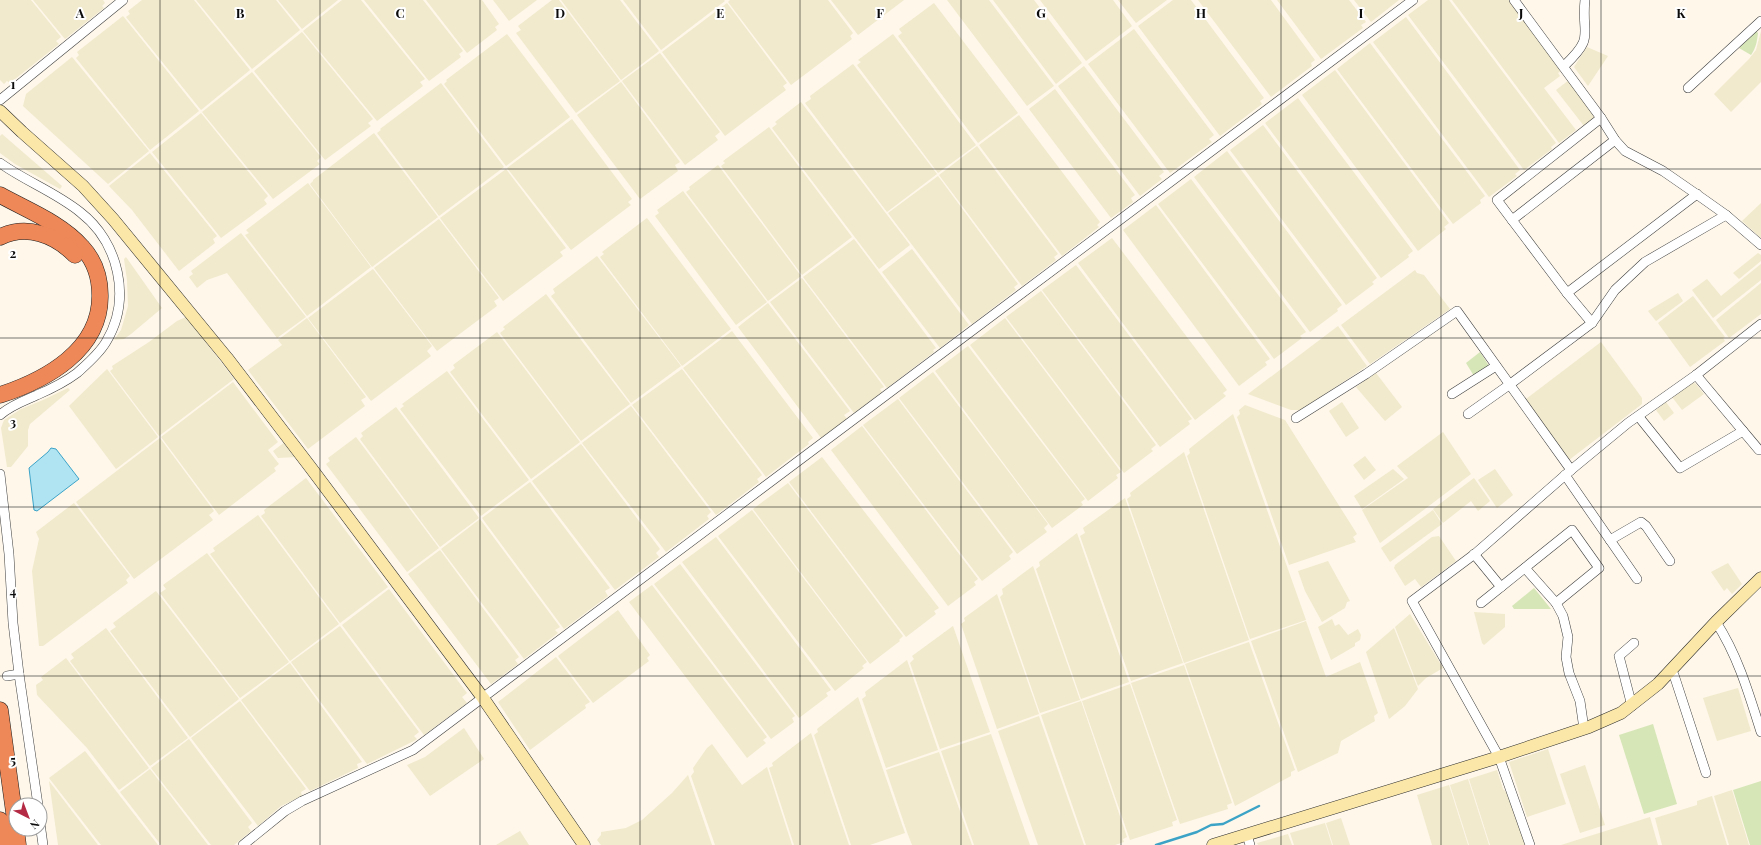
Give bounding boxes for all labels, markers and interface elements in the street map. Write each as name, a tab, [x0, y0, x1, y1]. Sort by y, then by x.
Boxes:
text: A	[75, 4, 85, 21]
text: B	[236, 4, 245, 21]
text: C	[395, 4, 405, 21]
text: D	[555, 4, 565, 21]
text: E	[716, 4, 724, 21]
text: F	[876, 4, 884, 21]
text: G	[1036, 4, 1046, 21]
text: H	[1196, 4, 1206, 21]
text: I	[1359, 4, 1364, 21]
text: J	[1518, 4, 1524, 21]
text: K	[1676, 4, 1686, 21]
text: 1	[11, 75, 16, 92]
text: 2	[10, 244, 17, 261]
text: 3	[10, 413, 16, 430]
text: 4	[10, 582, 17, 599]
text: 5	[10, 751, 16, 768]
north arrow	[8, 797, 48, 837]
text: N	[27, 817, 43, 833]

